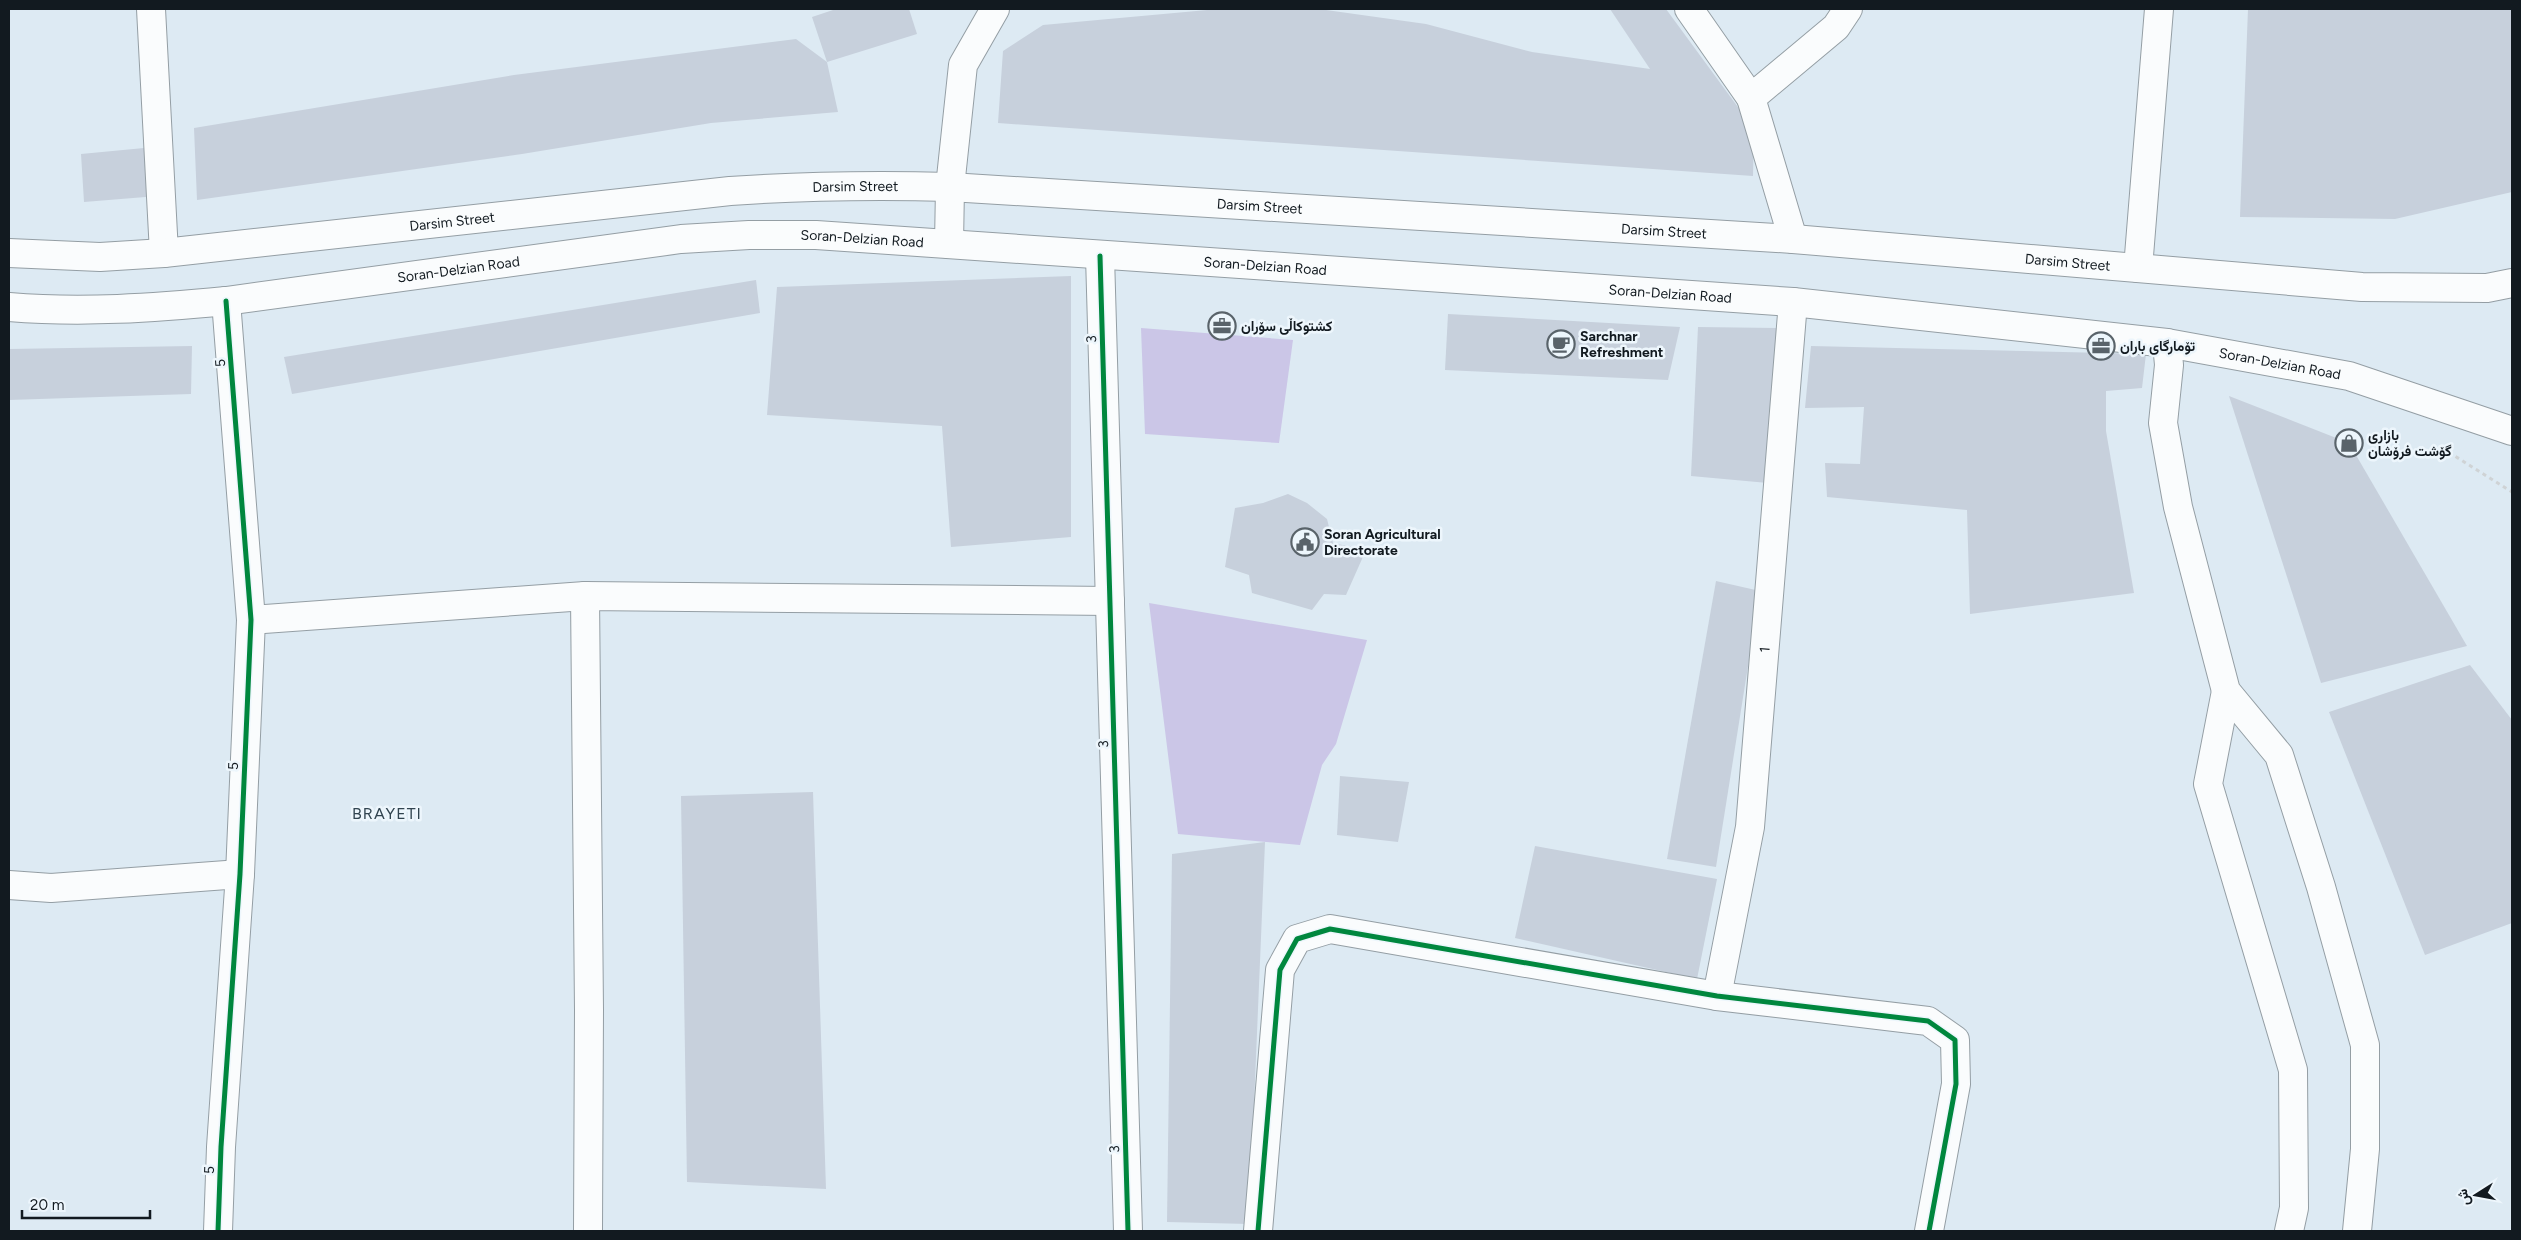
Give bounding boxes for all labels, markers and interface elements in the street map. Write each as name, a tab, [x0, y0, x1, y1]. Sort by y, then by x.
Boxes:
street label: Darsim Street	[812, 178, 898, 196]
street label: Darsim Street	[1216, 195, 1303, 218]
street label: Darsim Street	[408, 209, 496, 235]
street label: Darsim Street	[1620, 220, 1707, 243]
street label: Soran-Delzian Road	[801, 227, 924, 251]
street label: Darsim Street	[2024, 251, 2111, 275]
street label: Soran-Delzian Road	[396, 253, 521, 287]
street label: Soran-Delzian Road	[1203, 254, 1327, 279]
street label: Soran-Delzian Road	[1608, 281, 1732, 307]
office icon: کشتوکاڵی سۆران	[1207, 311, 1237, 341]
place label: کشتوکاڵی سۆران	[1241, 317, 1332, 335]
place label: Sarchnar Refreshment	[1580, 328, 1664, 361]
cafe icon: Sarchnar Refreshment	[1546, 329, 1576, 359]
office icon: تۆمارگای باران	[2086, 331, 2116, 361]
street label: 3	[1083, 335, 1100, 343]
place label: تۆمارگای باران	[2120, 338, 2196, 355]
street label: Soran-Delzian Road	[2218, 345, 2342, 383]
street label: 5	[212, 358, 229, 368]
place label: بازاڕی گۆشت فرۆشان	[2368, 427, 2452, 460]
shop icon: بازاڕی گۆشت فرۆشان	[2334, 428, 2364, 458]
place label: Soran Agricultural Directorate	[1324, 526, 1441, 559]
public building icon: Soran Agricultural Directorate	[1290, 527, 1320, 557]
street label: 1	[1756, 646, 1774, 653]
street label: 3	[1095, 740, 1112, 748]
street label: 5	[225, 762, 242, 770]
district label: BRAYETI	[352, 804, 422, 823]
street label: 3	[1106, 1145, 1123, 1153]
street label: 5	[201, 1166, 218, 1174]
north arrow	[2451, 1170, 2501, 1220]
text: ش	[2454, 1187, 2474, 1207]
scale bar	[22, 1188, 150, 1220]
text: 20 m	[30, 1196, 64, 1214]

